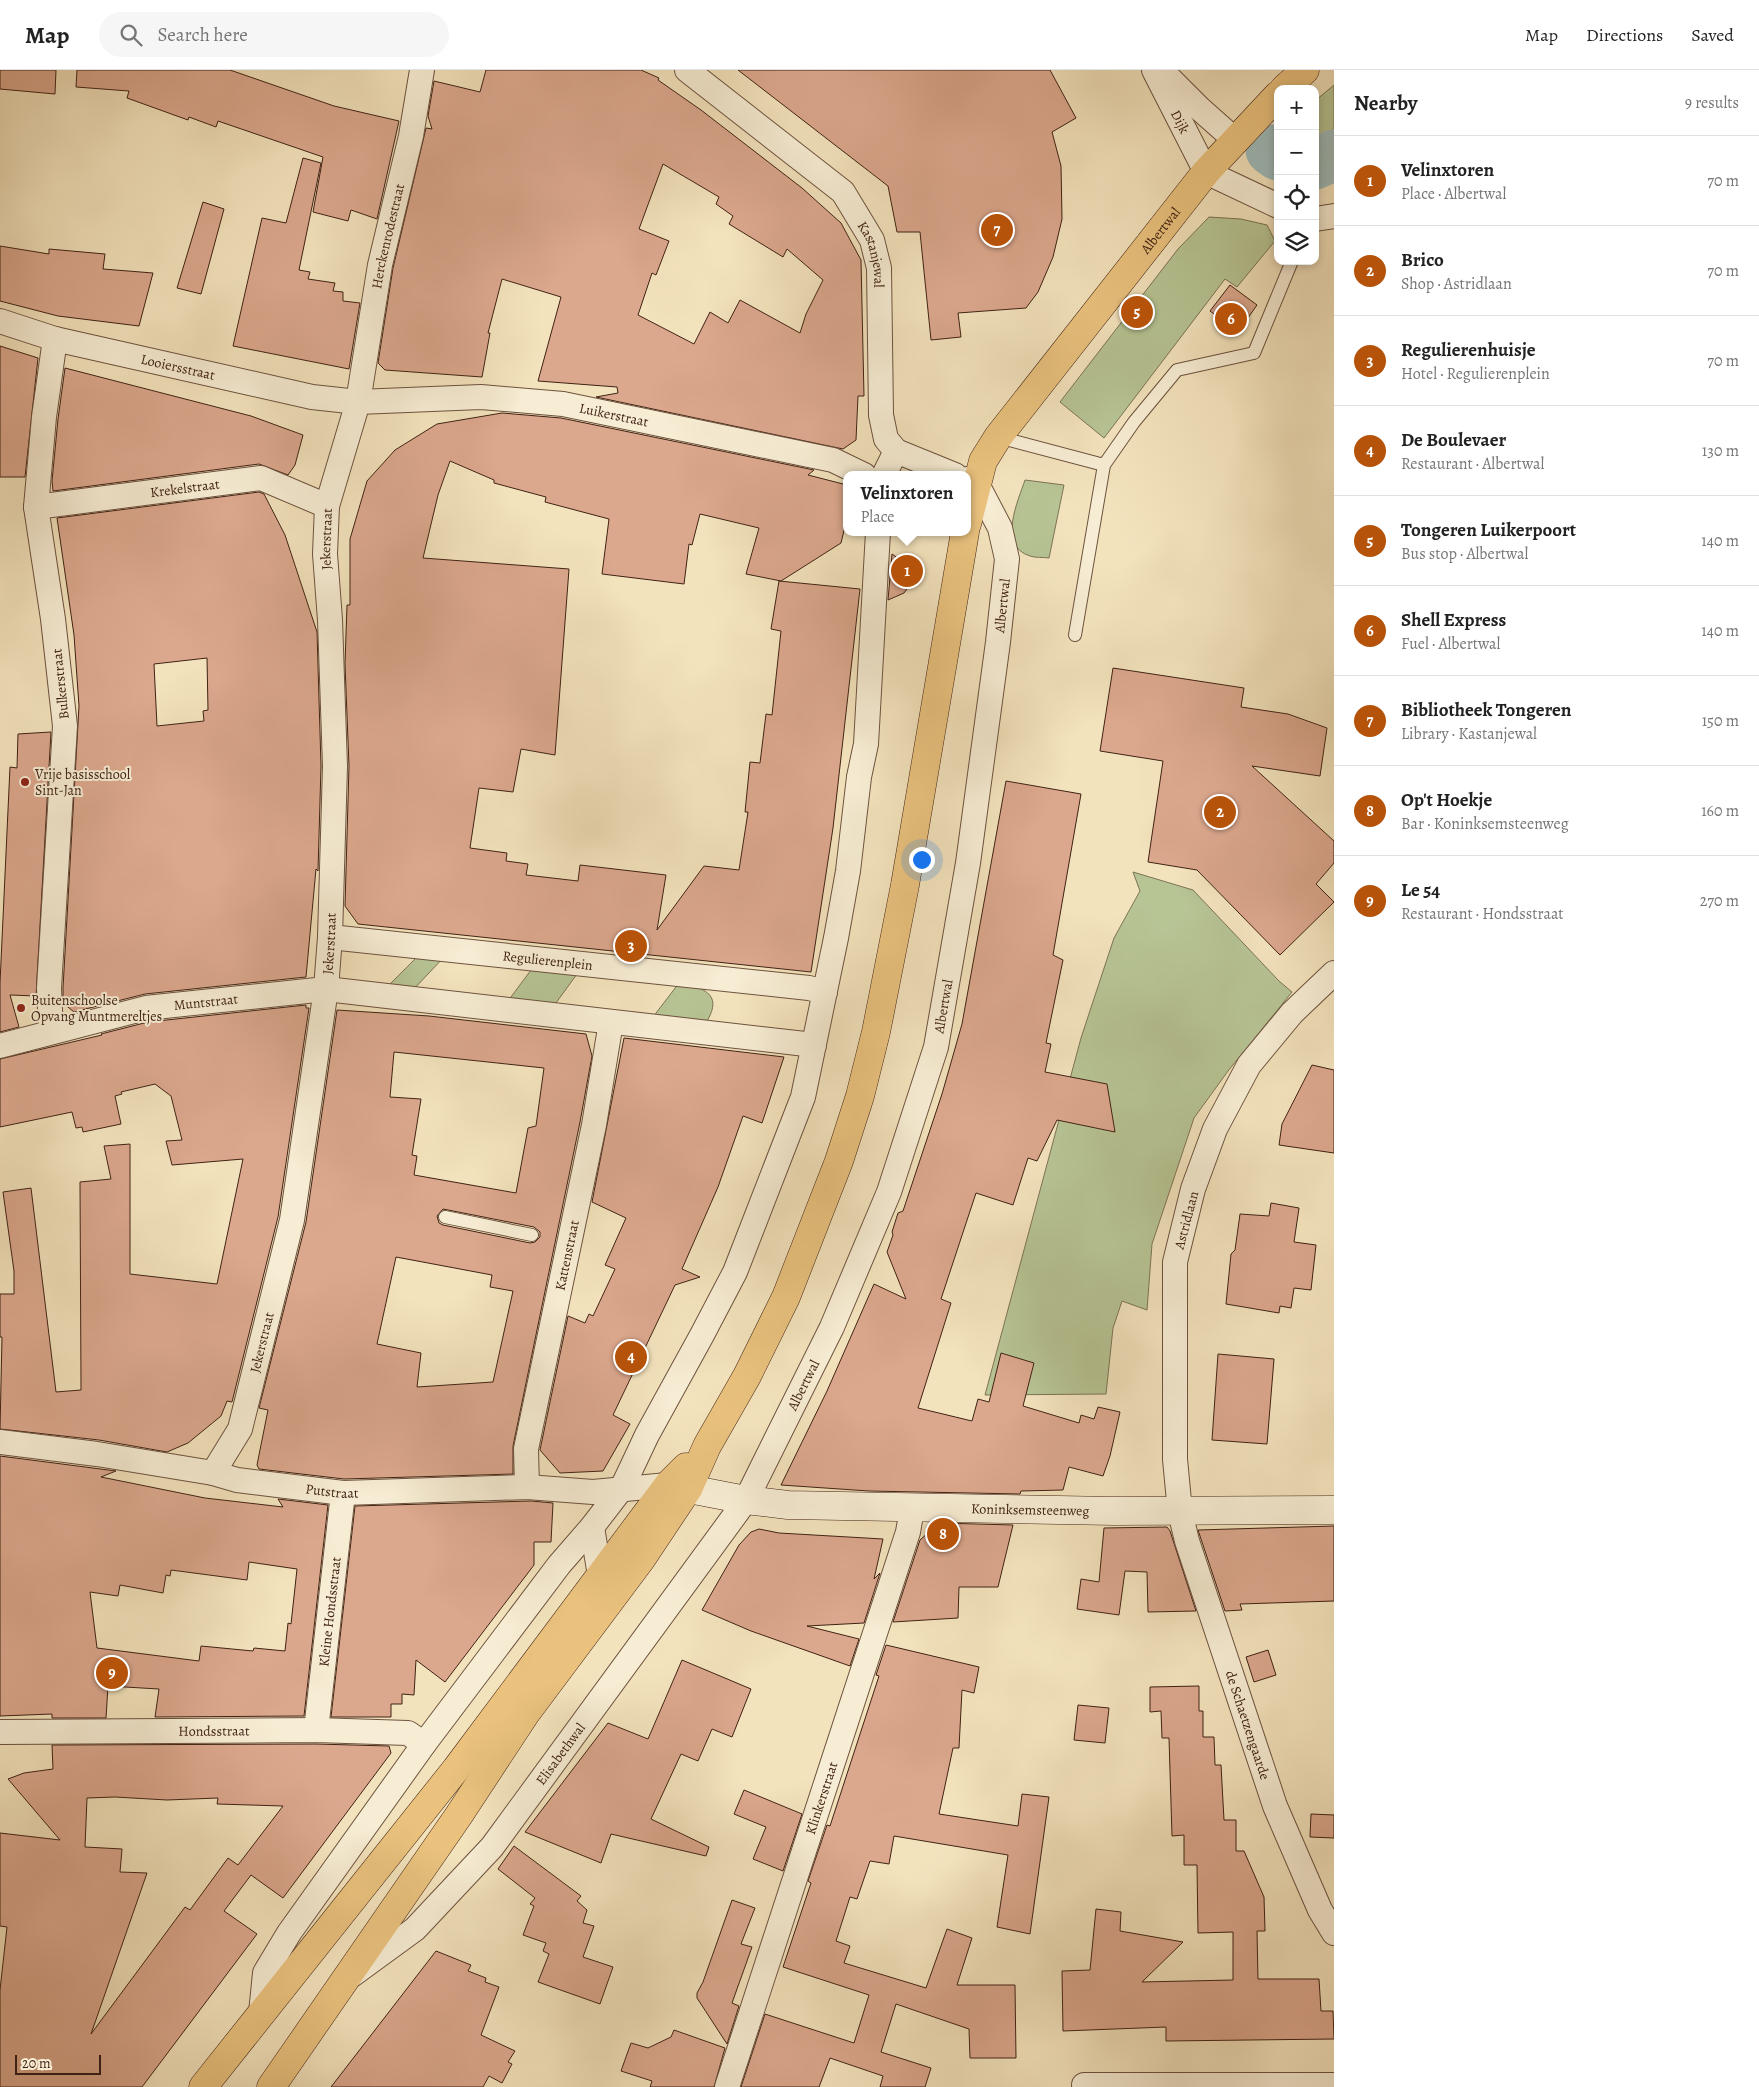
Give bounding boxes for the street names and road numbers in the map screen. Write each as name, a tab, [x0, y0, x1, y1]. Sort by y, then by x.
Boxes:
street label: Dijk	[1166, 107, 1194, 137]
street label: Herckenrodestraat	[367, 181, 409, 290]
street label: Albertwal	[1136, 203, 1185, 259]
street label: Kastanjewal	[853, 218, 888, 288]
street label: Looiersstraat	[139, 350, 217, 385]
street label: Luikerstraat	[578, 399, 650, 432]
street label: Krekelstraat	[149, 474, 221, 502]
street label: Jekerstraat	[316, 507, 337, 571]
street label: Albertwal	[990, 577, 1015, 635]
street label: Bulkerstraat	[47, 647, 74, 720]
street label: Jekerstraat	[318, 912, 341, 975]
street label: Regulierenplein	[502, 946, 594, 975]
street label: Albertwal	[929, 977, 958, 1036]
street label: Muntstraat	[173, 989, 239, 1015]
street label: Astridlaan	[1169, 1189, 1203, 1252]
street label: Kattenstraat	[551, 1218, 584, 1292]
street label: Jekerstraat	[245, 1310, 279, 1375]
street label: Albertwal	[783, 1356, 824, 1415]
street label: Putstraat	[304, 1479, 359, 1503]
street label: Koninksemsteenweg	[971, 1499, 1090, 1521]
street label: Kleine Hondsstraat	[314, 1555, 346, 1668]
street label: de Schaetzengaarde	[1221, 1668, 1275, 1782]
street label: Elisabethwal	[531, 1719, 590, 1789]
street label: Hondsstraat	[178, 1721, 250, 1741]
street label: Klinkerstraat	[801, 1759, 843, 1837]

